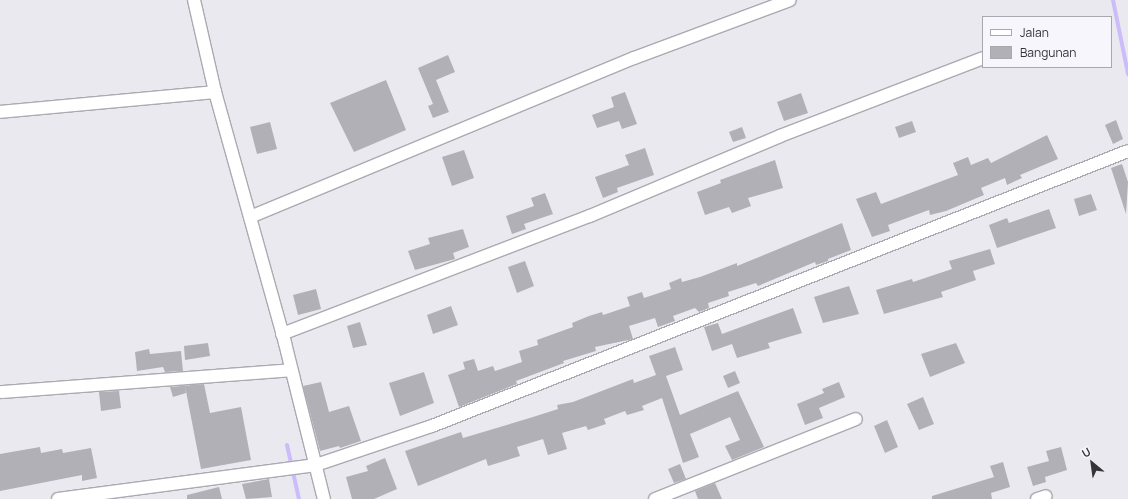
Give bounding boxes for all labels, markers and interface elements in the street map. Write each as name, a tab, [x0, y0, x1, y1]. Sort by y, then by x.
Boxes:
legend	[982, 16, 1112, 68]
text: Jalan	[1020, 24, 1049, 41]
text: Bangunan	[1020, 44, 1076, 61]
north arrow	[1072, 443, 1112, 483]
text: U	[1079, 444, 1093, 461]

